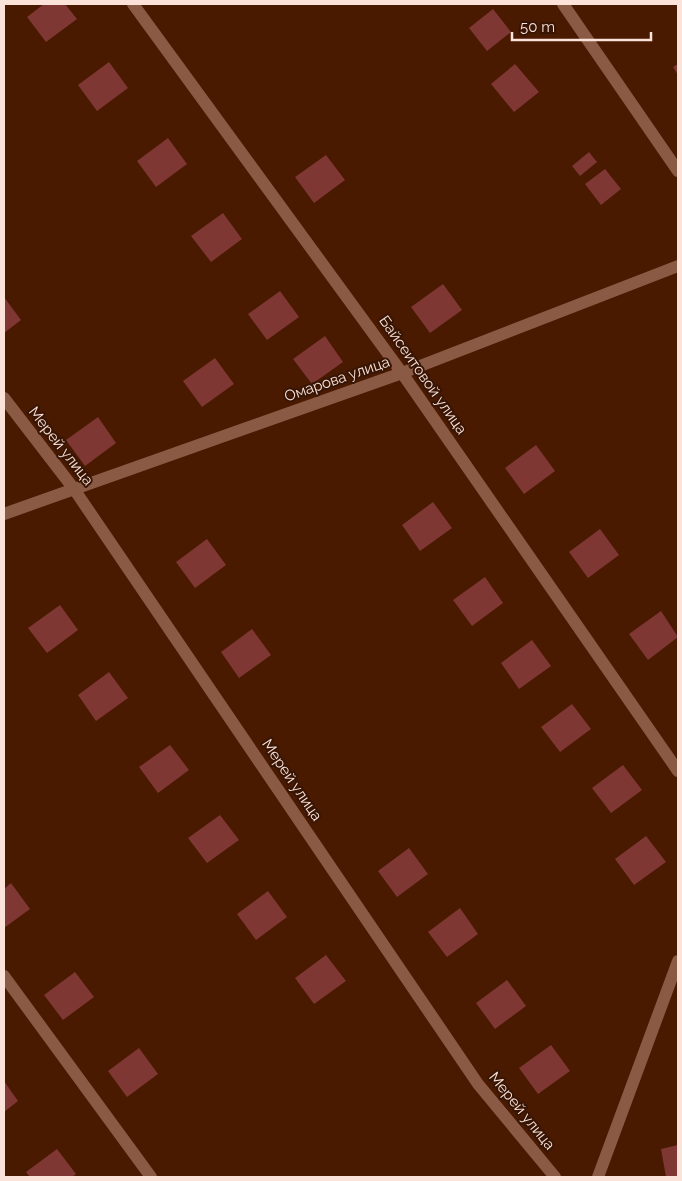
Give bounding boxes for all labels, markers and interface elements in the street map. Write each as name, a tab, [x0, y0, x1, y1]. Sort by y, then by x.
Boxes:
scale bar	[512, 10, 651, 42]
text: 50 m	[520, 18, 555, 36]
street label: Байсеитовой улица	[375, 312, 471, 438]
street label: Омарова улица	[282, 353, 392, 405]
street label: Мерей улица	[25, 403, 97, 489]
street label: Мерей улица	[258, 736, 326, 824]
street label: Мерей улица	[485, 1069, 559, 1153]

